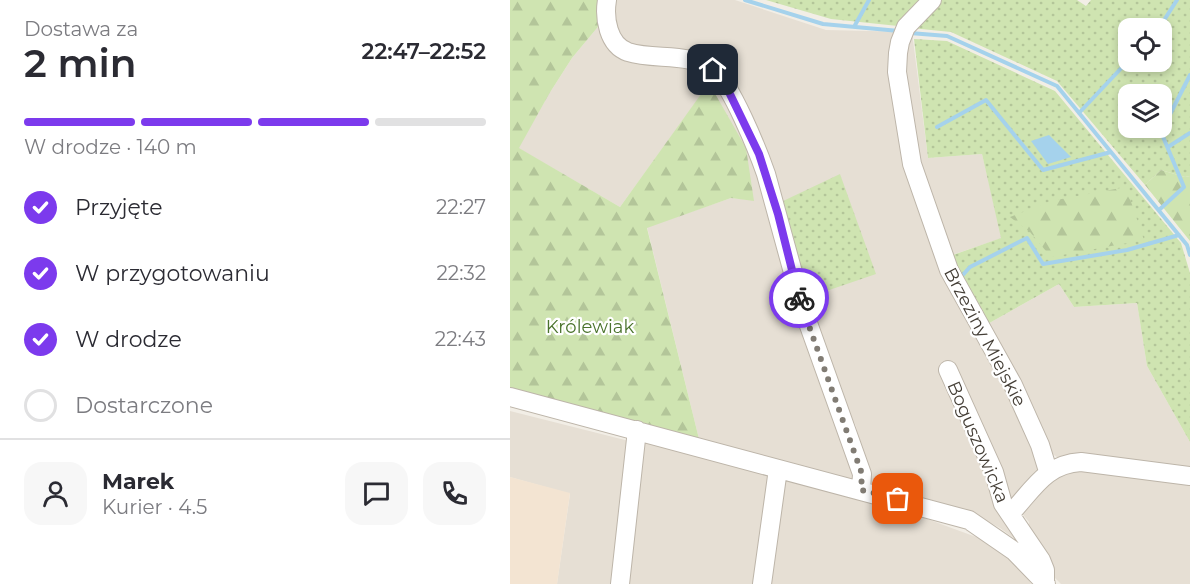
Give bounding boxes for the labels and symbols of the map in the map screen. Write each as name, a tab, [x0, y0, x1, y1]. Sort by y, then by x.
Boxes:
pin	[687, 44, 738, 95]
street label: Brzeziny Miejskie	[939, 264, 1031, 410]
courier	[769, 268, 829, 328]
park label: Królewiak	[546, 316, 634, 338]
street label: Boguszowicka	[942, 378, 1014, 506]
pin	[872, 473, 923, 524]

